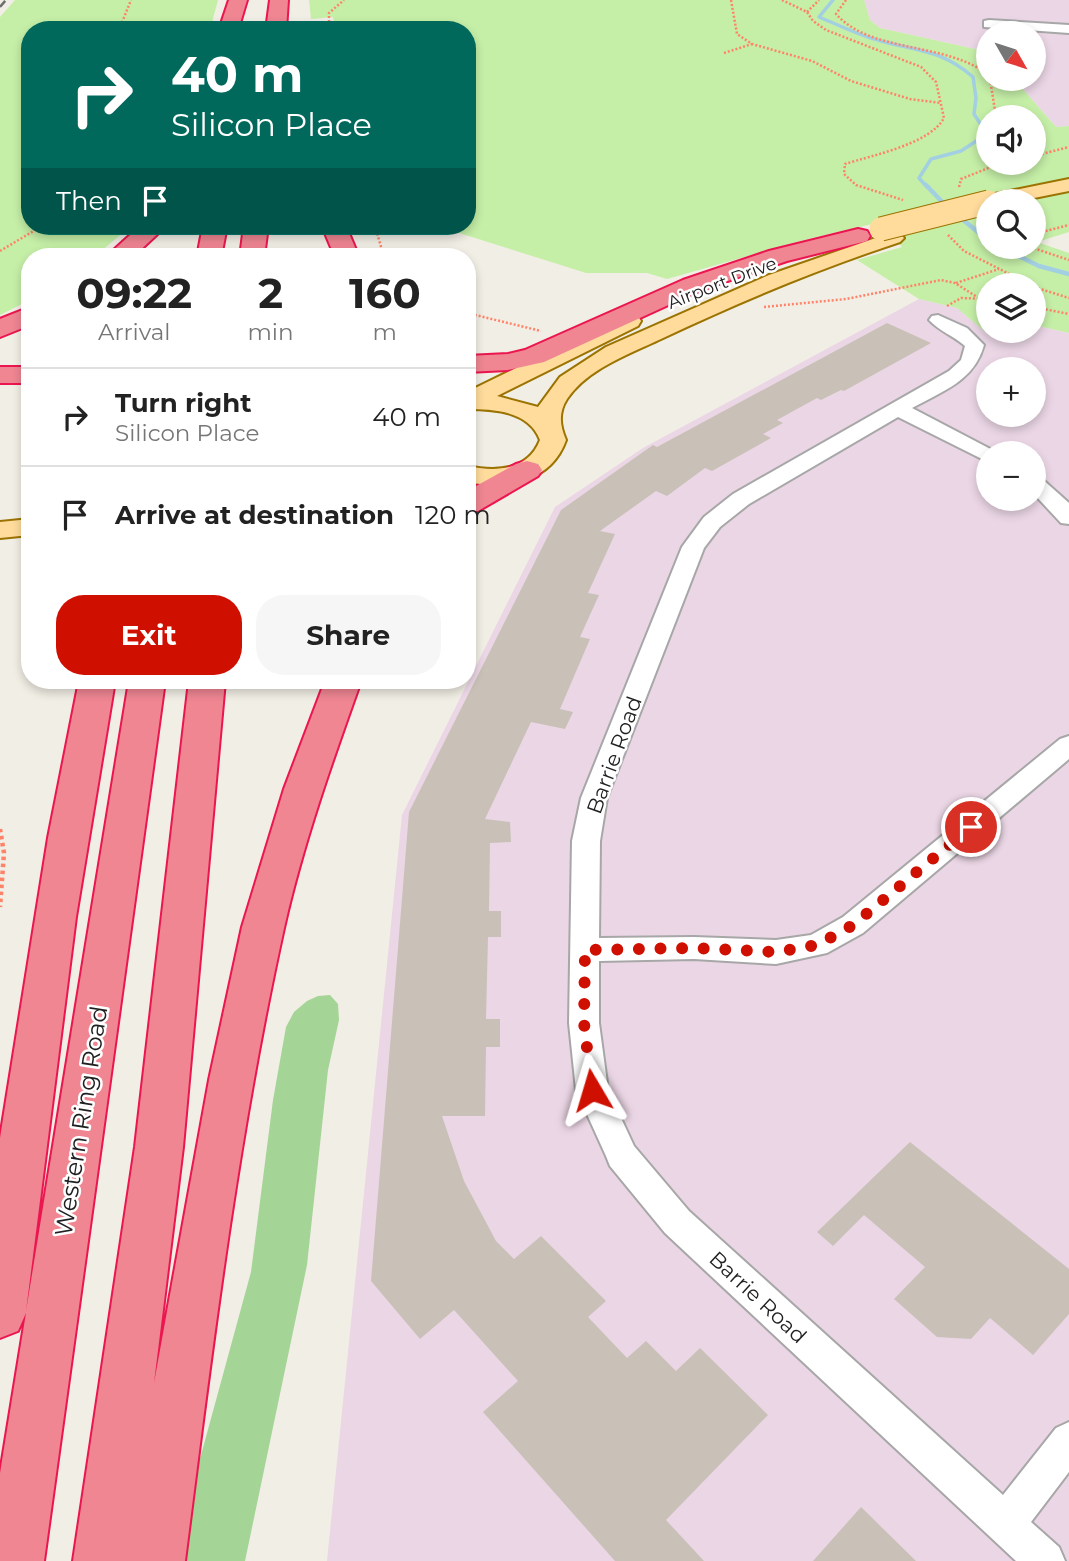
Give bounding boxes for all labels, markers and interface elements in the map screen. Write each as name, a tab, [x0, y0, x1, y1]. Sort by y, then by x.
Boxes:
north arrow	[976, 21, 1046, 91]
map controls	[976, 21, 1046, 511]
text: 40 m	[171, 45, 303, 104]
icon: right	[56, 49, 147, 140]
text: Silicon Place	[171, 105, 372, 144]
button: sound	[976, 105, 1046, 175]
icon: arrive	[136, 182, 174, 220]
text: Then	[56, 185, 122, 217]
button: search	[976, 189, 1046, 259]
street label: Airport Drive	[664, 252, 780, 314]
text: 09:22	[76, 267, 192, 319]
text: 2	[258, 267, 283, 319]
text: 160	[349, 267, 421, 319]
button: layers	[976, 273, 1046, 343]
text: Arrival	[98, 318, 171, 346]
text: min	[247, 318, 294, 346]
text: m	[373, 318, 397, 346]
button: +	[976, 357, 1046, 427]
text: Turn right	[115, 387, 251, 419]
icon: right	[56, 398, 94, 436]
text: 40 m	[372, 401, 441, 433]
text: Silicon Place	[115, 419, 259, 447]
button: −	[976, 441, 1046, 511]
icon: arrive	[56, 496, 94, 534]
text: Arrive at destination	[115, 499, 394, 531]
text: 120 m	[415, 499, 491, 531]
button: Exit	[56, 595, 242, 675]
button: Share	[256, 595, 441, 675]
street label: Barrie Road	[581, 693, 647, 817]
pin	[941, 797, 1001, 857]
icon: arrive	[952, 808, 990, 846]
street label: Western Ring Road	[48, 1004, 114, 1238]
position arrow	[555, 1053, 629, 1127]
street label: Barrie Road	[704, 1246, 812, 1348]

